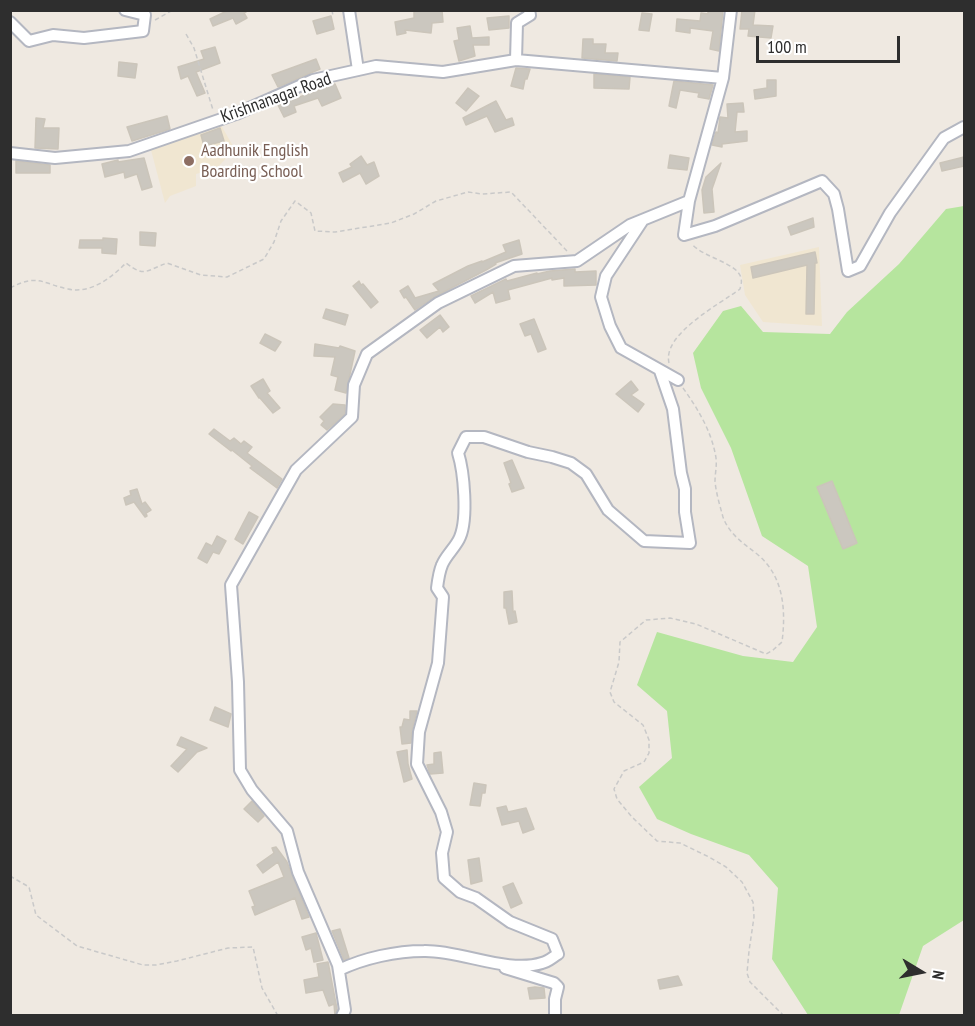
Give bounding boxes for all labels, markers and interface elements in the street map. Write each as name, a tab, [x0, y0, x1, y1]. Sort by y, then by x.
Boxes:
scale bar	[759, 24, 903, 62]
text: 100 m	[767, 35, 807, 58]
street label: Krishnanagar Road	[218, 68, 334, 128]
place label: Aadhunik English Boarding School	[201, 140, 308, 182]
marker: Aadhunik English Boarding School	[182, 154, 196, 168]
north arrow	[891, 942, 951, 1002]
text: N	[928, 969, 949, 981]

